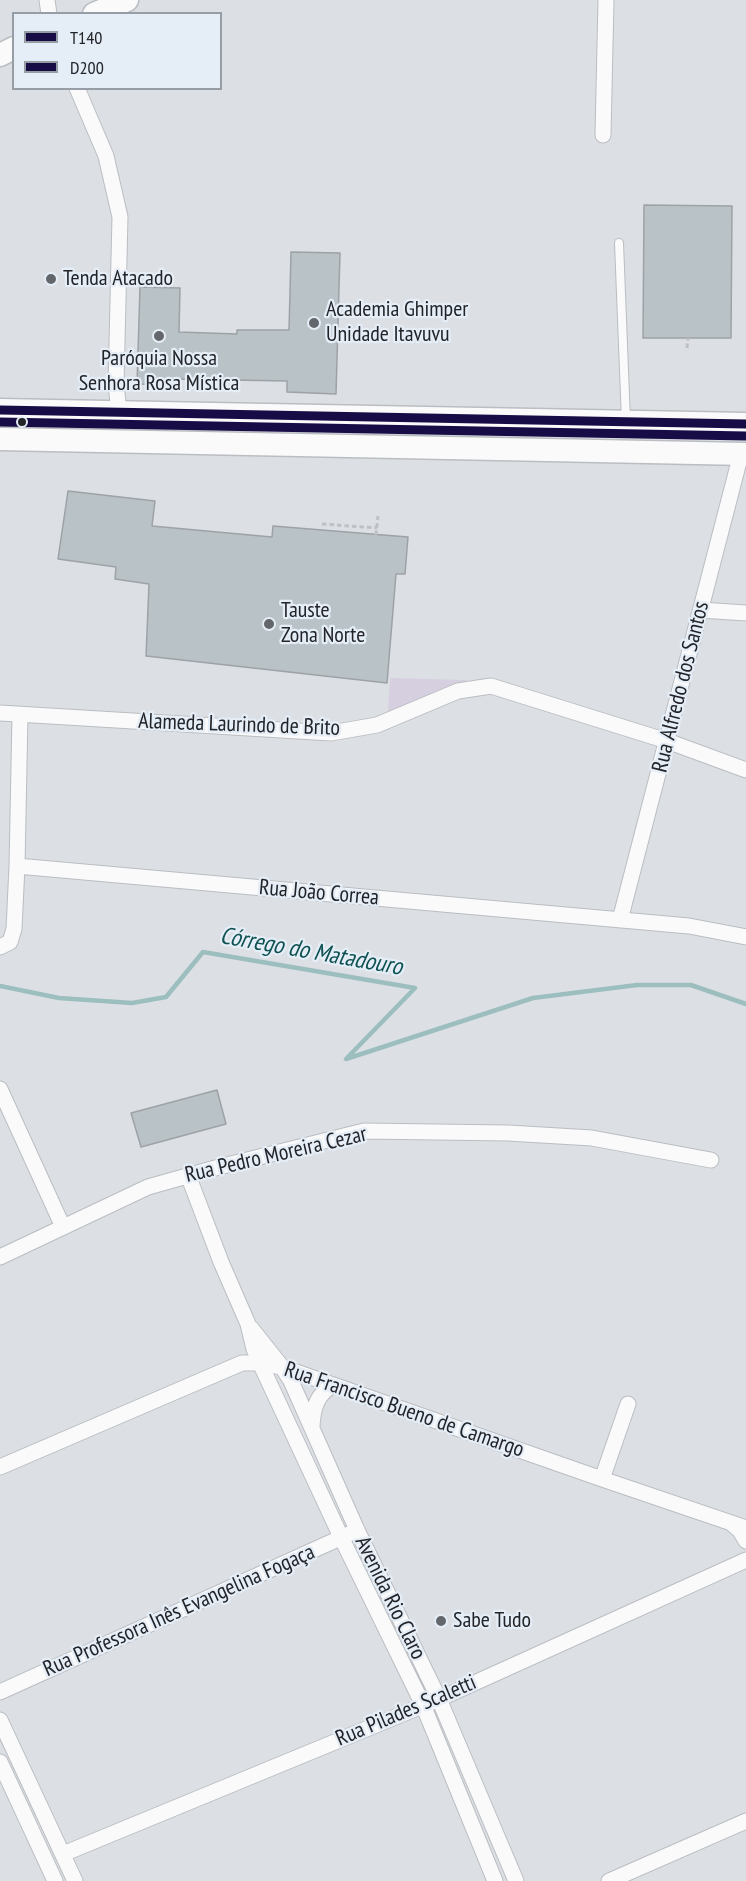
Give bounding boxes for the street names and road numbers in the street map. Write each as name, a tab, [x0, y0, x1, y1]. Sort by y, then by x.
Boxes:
street label: Rua Alfredo dos Santos	[647, 599, 715, 775]
street label: Alameda Laurindo de Brito	[138, 708, 340, 742]
street label: Rua João Correa	[258, 875, 380, 911]
street label: Rua Pedro Moreira Cezar	[183, 1121, 369, 1189]
street label: Rua Francisco Bueno de Camargo	[281, 1357, 527, 1463]
street label: Avenida Rio Claro	[349, 1532, 431, 1664]
street label: Rua Professora Inês Evangelina Fogaça	[39, 1539, 319, 1683]
street label: Rua Pilades Scaletti	[332, 1670, 480, 1752]

